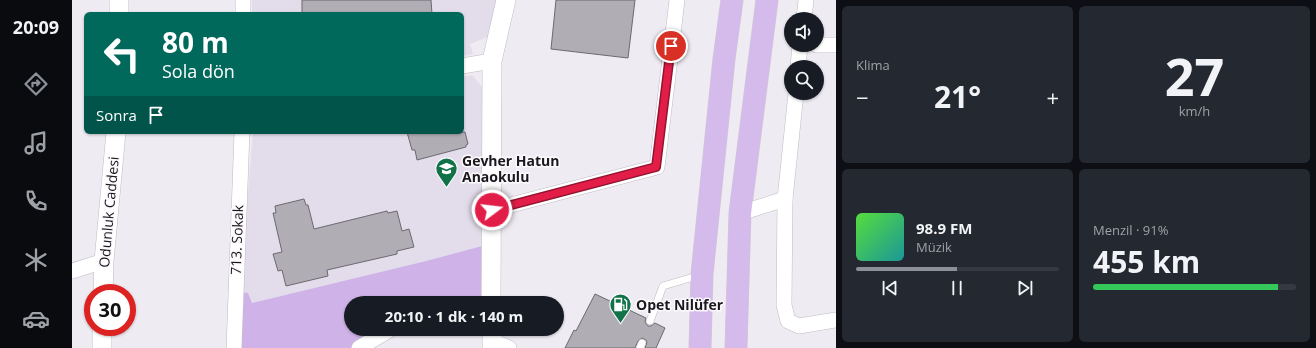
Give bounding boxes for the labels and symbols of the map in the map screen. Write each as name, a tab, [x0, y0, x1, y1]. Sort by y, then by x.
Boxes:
pin	[654, 29, 688, 63]
place label: Gevher Hatun Anaokulu	[462, 151, 560, 186]
street label: Odunluk Caddesi	[94, 156, 123, 268]
school or university icon: Gevher Hatun Anaokulu	[433, 156, 459, 189]
position arrow	[471, 189, 513, 231]
street label: 713. Sokak	[226, 204, 247, 275]
speed limit sign: 30	[84, 284, 136, 336]
fuel station icon: Opet Nilüfer	[608, 292, 634, 325]
place label: Opet Nilüfer	[636, 295, 724, 314]

